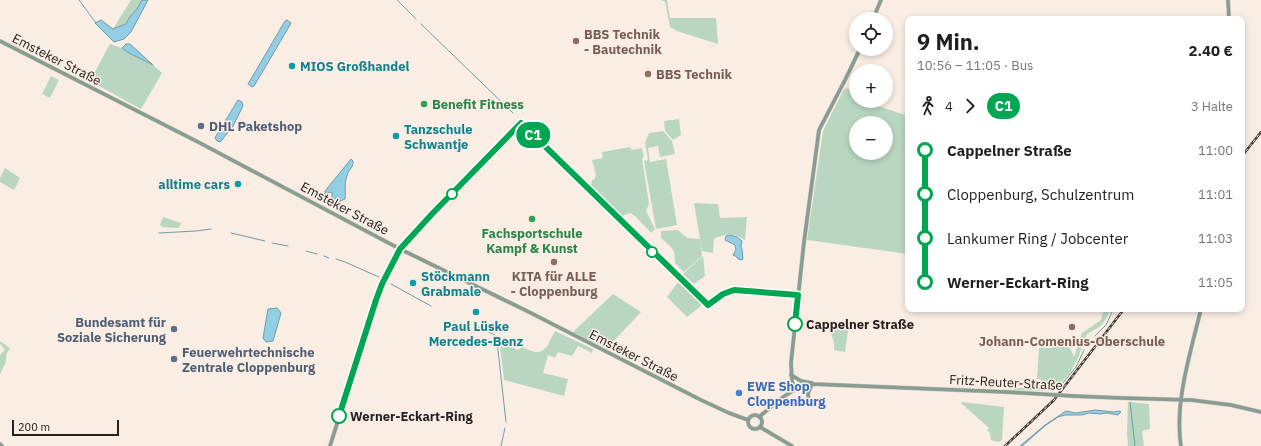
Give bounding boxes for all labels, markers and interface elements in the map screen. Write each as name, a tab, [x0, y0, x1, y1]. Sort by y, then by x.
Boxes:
map controls	[849, 12, 893, 160]
button: locate	[849, 12, 893, 56]
place label: BBS Technik - Bautechnik	[584, 26, 662, 58]
text: 9 Min.	[917, 27, 980, 56]
street label: Emsteker Straße	[9, 30, 104, 89]
marker: BBS Technik - Bautechnik	[571, 36, 581, 46]
text: 2.40 €	[1188, 41, 1233, 60]
text: 10:56 – 11:05 · Bus	[917, 57, 1033, 74]
place label: MIOS Großhandel	[300, 58, 410, 75]
marker: MIOS Großhandel	[287, 61, 297, 71]
button: +	[849, 64, 893, 108]
place label: BBS Technik	[656, 66, 733, 83]
marker: BBS Technik	[643, 69, 653, 79]
icon: walk	[917, 95, 939, 117]
icon: forward	[959, 95, 981, 117]
place label: Benefit Fitness	[432, 96, 524, 113]
text: C1	[995, 97, 1012, 115]
text: 4	[945, 98, 953, 115]
text: 3 Halte	[1191, 98, 1233, 115]
marker: Benefit Fitness	[419, 99, 429, 109]
button: −	[849, 116, 893, 160]
place label: DHL Paketshop	[209, 118, 302, 135]
marker: DHL Paketshop	[196, 121, 206, 131]
place label: Tanzschule Schwantje	[404, 121, 473, 153]
line badge: C1	[515, 122, 551, 148]
text: C1	[524, 126, 542, 144]
marker: Tanzschule Schwantje	[391, 131, 401, 141]
text: Cappelner Straße	[947, 141, 1072, 160]
text: 11:00	[1198, 142, 1233, 159]
place label: alltime cars	[158, 176, 230, 193]
street label: Emsteker Straße	[298, 178, 392, 239]
marker: alltime cars	[233, 179, 243, 189]
text: Cloppenburg, Schulzentrum	[947, 185, 1134, 204]
text: 11:01	[1198, 186, 1233, 203]
unlabelled marker	[446, 188, 458, 200]
marker: Fachsportschule Kampf & Kunst	[527, 214, 537, 224]
place label: Fachsportschule Kampf & Kunst	[481, 225, 583, 257]
text: Lankumer Ring / Jobcenter	[947, 229, 1128, 248]
text: 11:03	[1198, 230, 1233, 247]
unlabelled marker	[646, 246, 658, 258]
marker: KITA für ALLE - Cloppenburg	[549, 257, 559, 267]
place label: Stöckmann Grabmale	[421, 268, 490, 300]
place label: KITA für ALLE - Cloppenburg	[511, 268, 598, 300]
text: Werner-Eckart-Ring	[947, 273, 1088, 292]
text: 11:05	[1198, 274, 1233, 291]
marker: Stöckmann Grabmale	[408, 278, 418, 288]
marker: Paul Lüske Mercedes-Benz	[471, 307, 481, 317]
place label: Bundesamt für Soziale Sicherung	[57, 314, 167, 346]
marker: Cappelner Straße	[787, 316, 803, 332]
place label: Cappelner Straße	[806, 316, 914, 333]
place label: Paul Lüske Mercedes-Benz	[429, 318, 524, 350]
marker: Johann-Comenius-Oberschule	[1067, 322, 1077, 332]
marker: Bundesamt für Soziale Sicherung	[169, 324, 179, 334]
street label: Emsteker Straße	[586, 326, 681, 385]
place label: Johann-Comenius-Oberschule	[979, 333, 1165, 350]
place label: Feuerwehrtechnische Zentrale Cloppenburg	[182, 344, 316, 376]
marker: Feuerwehrtechnische Zentrale Cloppenburg	[169, 354, 179, 364]
street label: Fritz-Reuter-Straße	[949, 371, 1063, 394]
place label: EWE Shop Cloppenburg	[747, 378, 826, 410]
marker: EWE Shop Cloppenburg	[734, 388, 744, 398]
marker: Werner-Eckart-Ring	[331, 408, 347, 424]
place label: Werner-Eckart-Ring	[350, 408, 473, 425]
scale bar	[12, 418, 119, 437]
text: 200 m	[18, 420, 50, 434]

